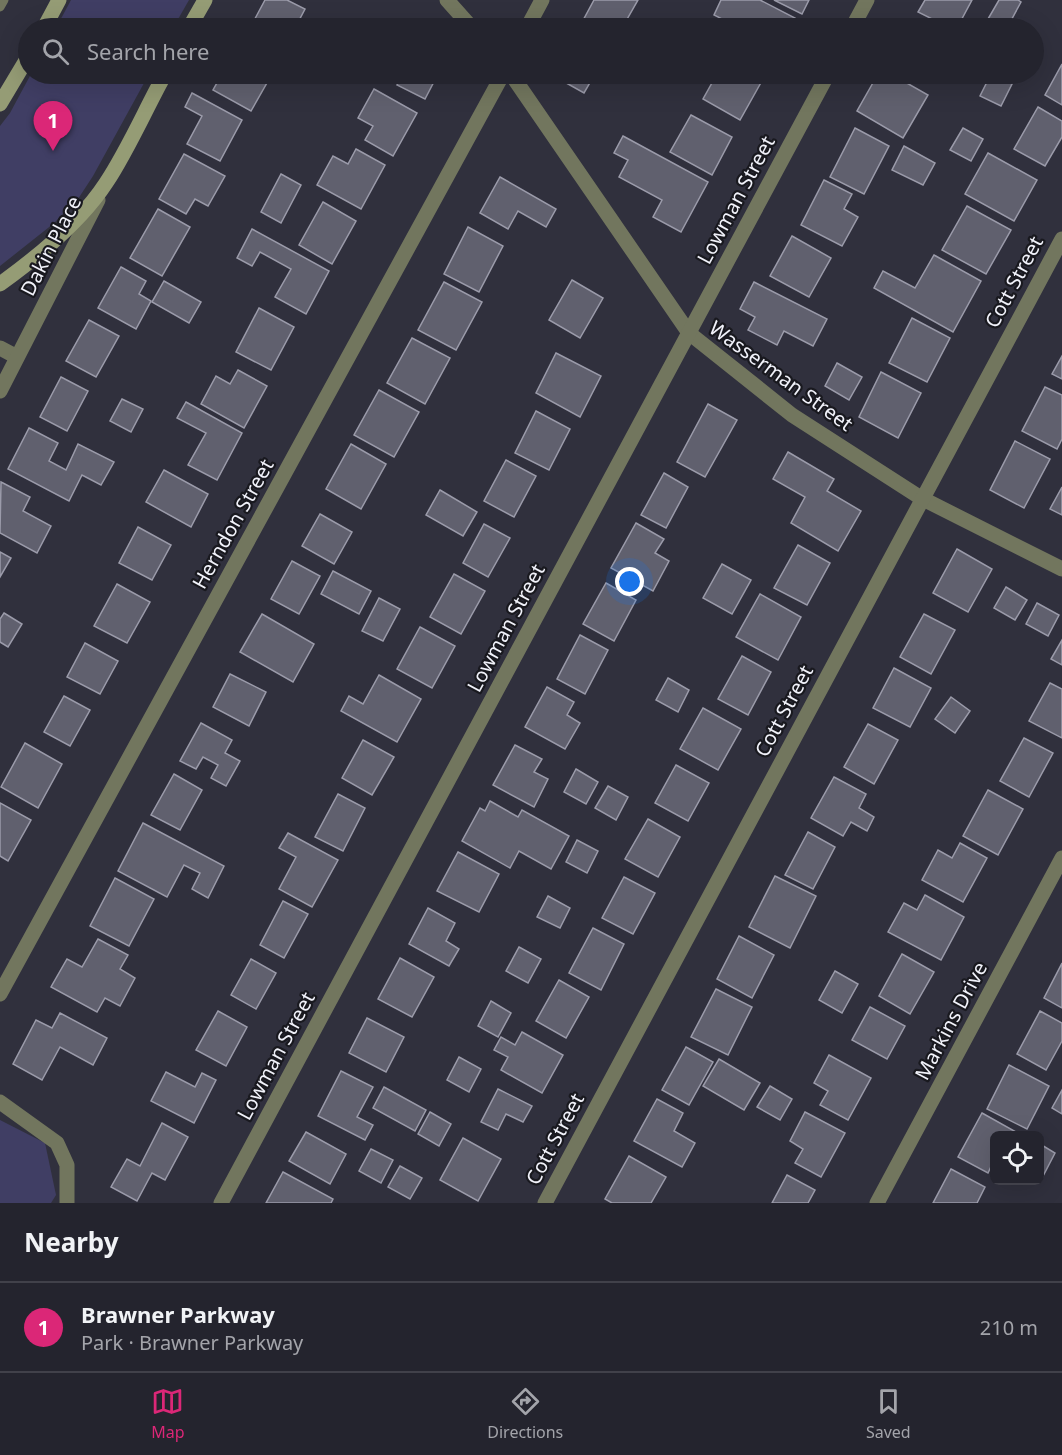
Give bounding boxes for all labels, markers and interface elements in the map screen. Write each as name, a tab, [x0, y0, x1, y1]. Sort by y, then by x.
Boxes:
search box	[18, 18, 1044, 84]
icon: search	[39, 35, 72, 68]
text: Search here	[87, 36, 209, 66]
pin: 1	[34, 102, 72, 151]
street label: Lowman Street	[690, 131, 781, 268]
street label: Dakin Place	[14, 191, 87, 300]
street label: Cott Street	[978, 231, 1049, 332]
street label: Wasserman Street	[704, 314, 859, 437]
street label: Herndon Street	[186, 454, 279, 594]
street label: Lowman Street	[460, 559, 551, 696]
your location	[615, 567, 644, 596]
street label: Cott Street	[748, 660, 819, 761]
street label: Markins Drive	[908, 957, 993, 1085]
street label: Lowman Street	[230, 987, 321, 1124]
street label: Cott Street	[519, 1088, 590, 1189]
map controls	[990, 1131, 1044, 1185]
button: locate	[990, 1131, 1044, 1185]
text: Nearby	[24, 1224, 119, 1260]
text: Brawner Parkway	[81, 1299, 275, 1329]
text: 1	[38, 1314, 49, 1341]
text: 210 m	[980, 1314, 1038, 1341]
text: Park · Brawner Parkway	[81, 1329, 303, 1356]
tab: Map	[151, 1385, 185, 1443]
tab: Directions	[487, 1385, 563, 1443]
tab: Saved	[866, 1385, 911, 1443]

